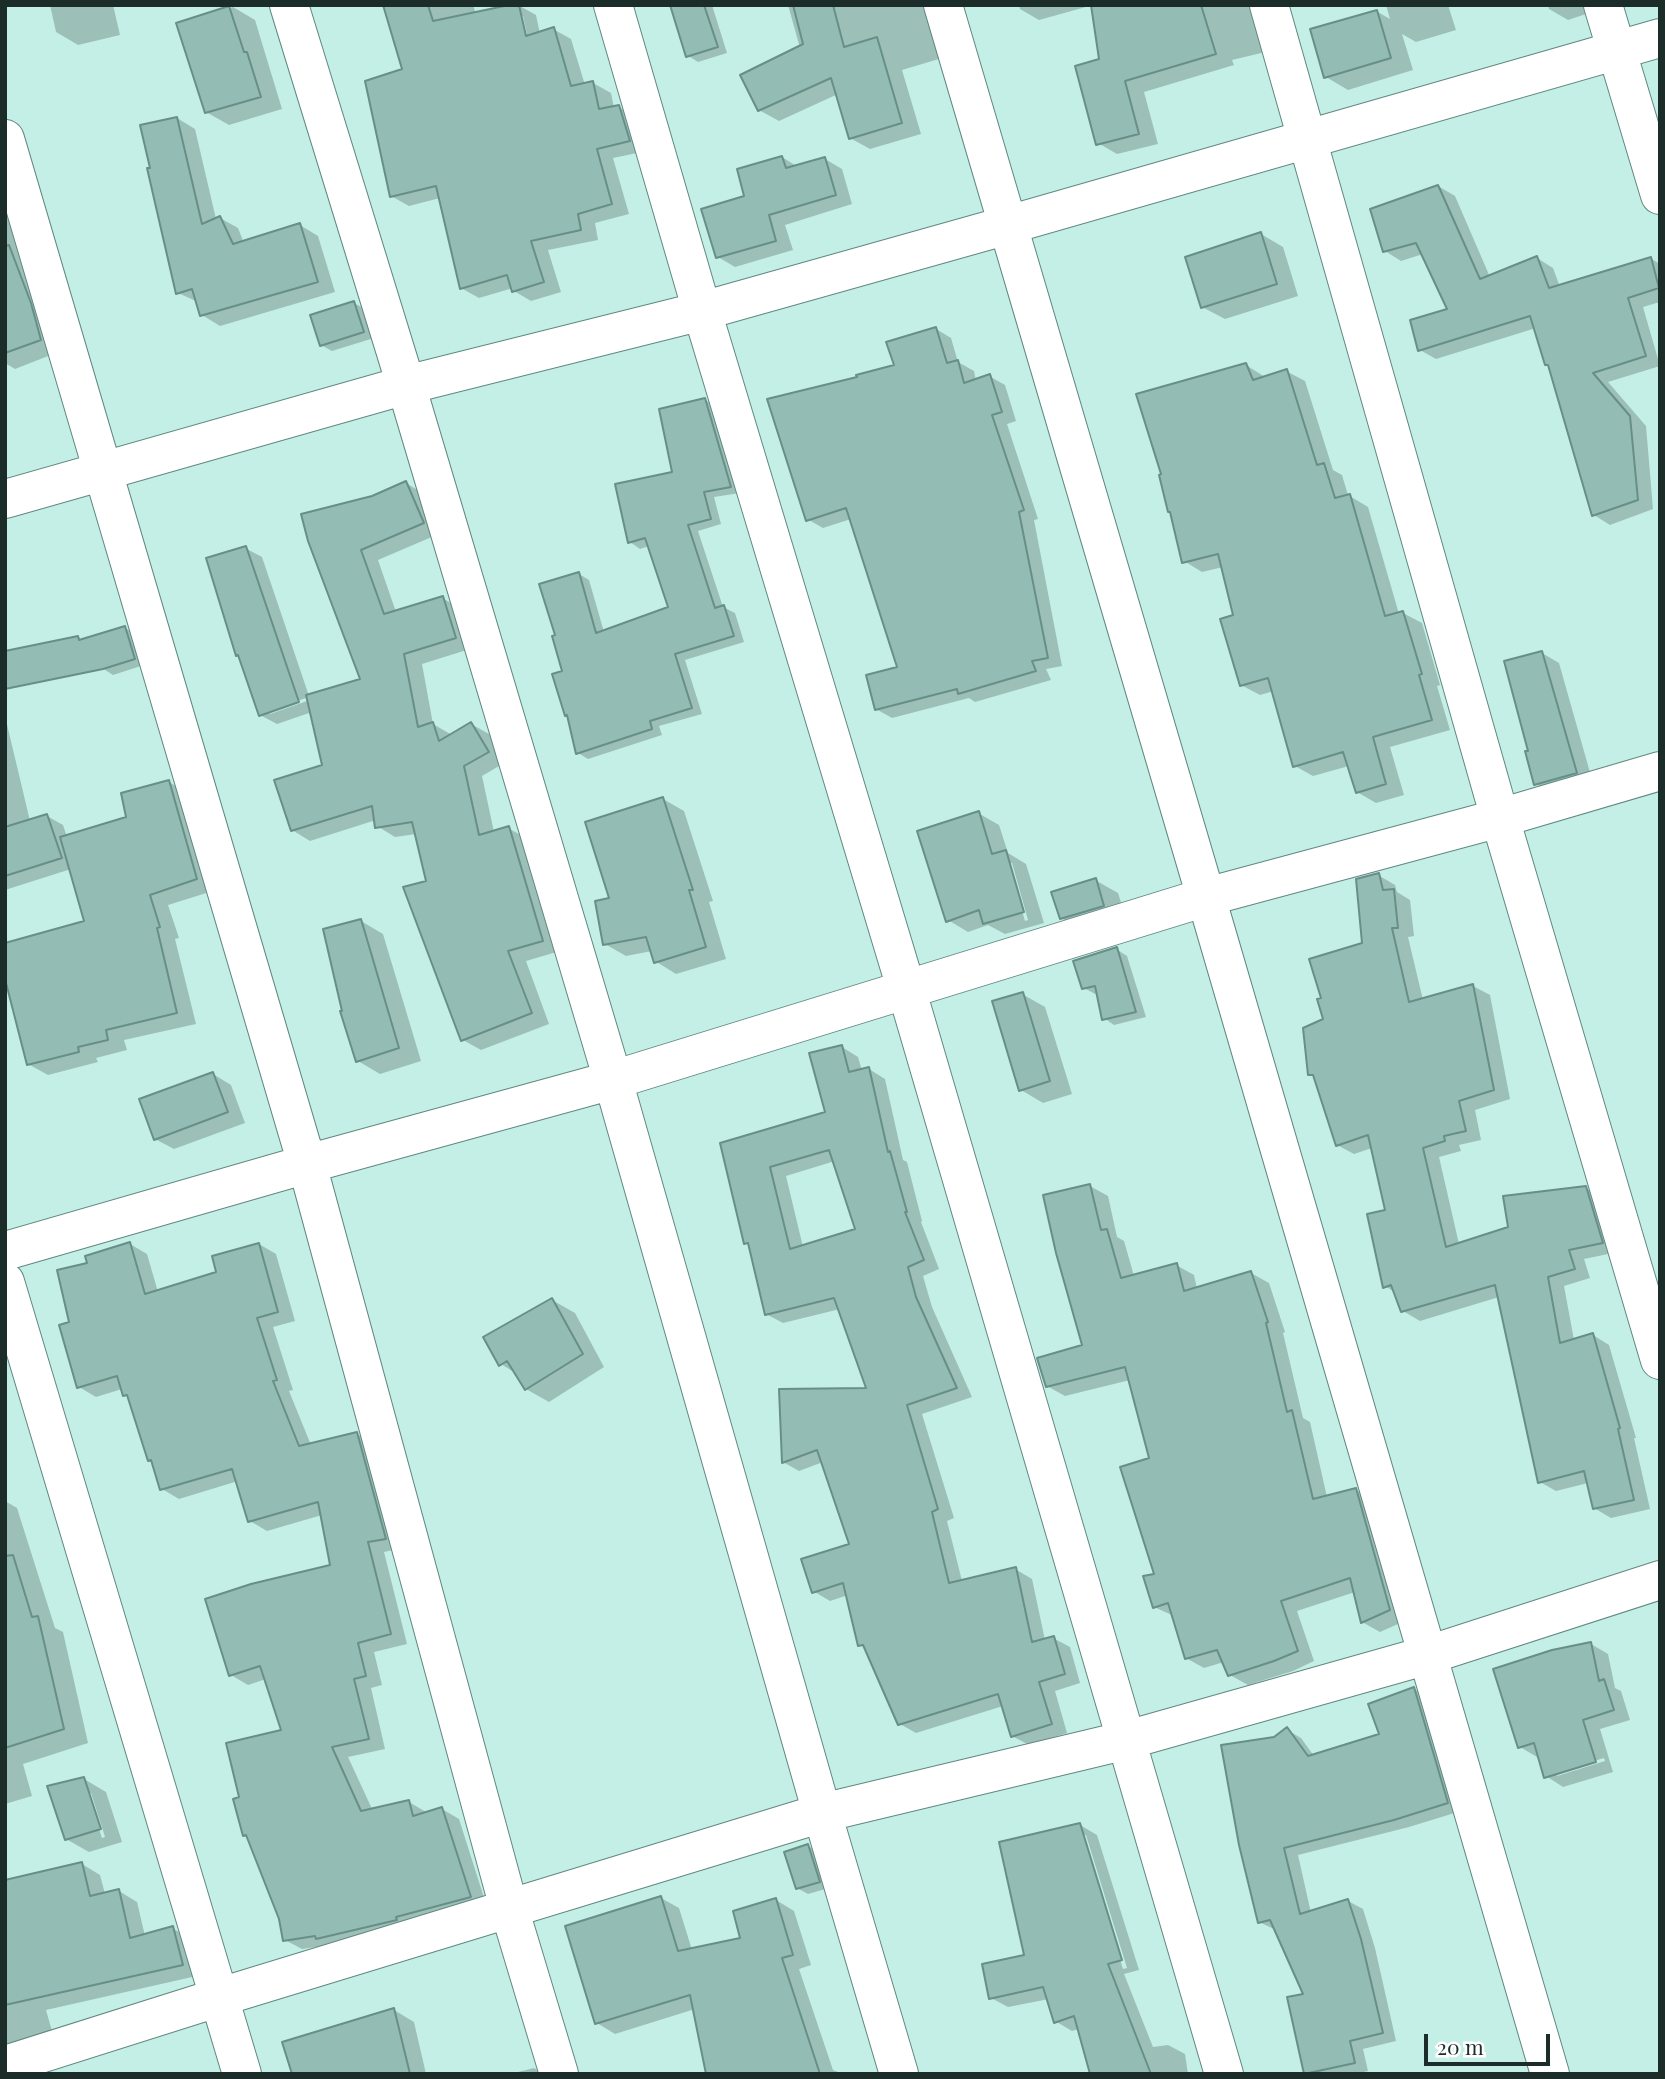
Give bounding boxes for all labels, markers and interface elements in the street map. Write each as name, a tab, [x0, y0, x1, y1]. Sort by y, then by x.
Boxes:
scale bar	[1427, 2020, 1553, 2064]
text: 20 m	[1437, 2032, 1484, 2060]

